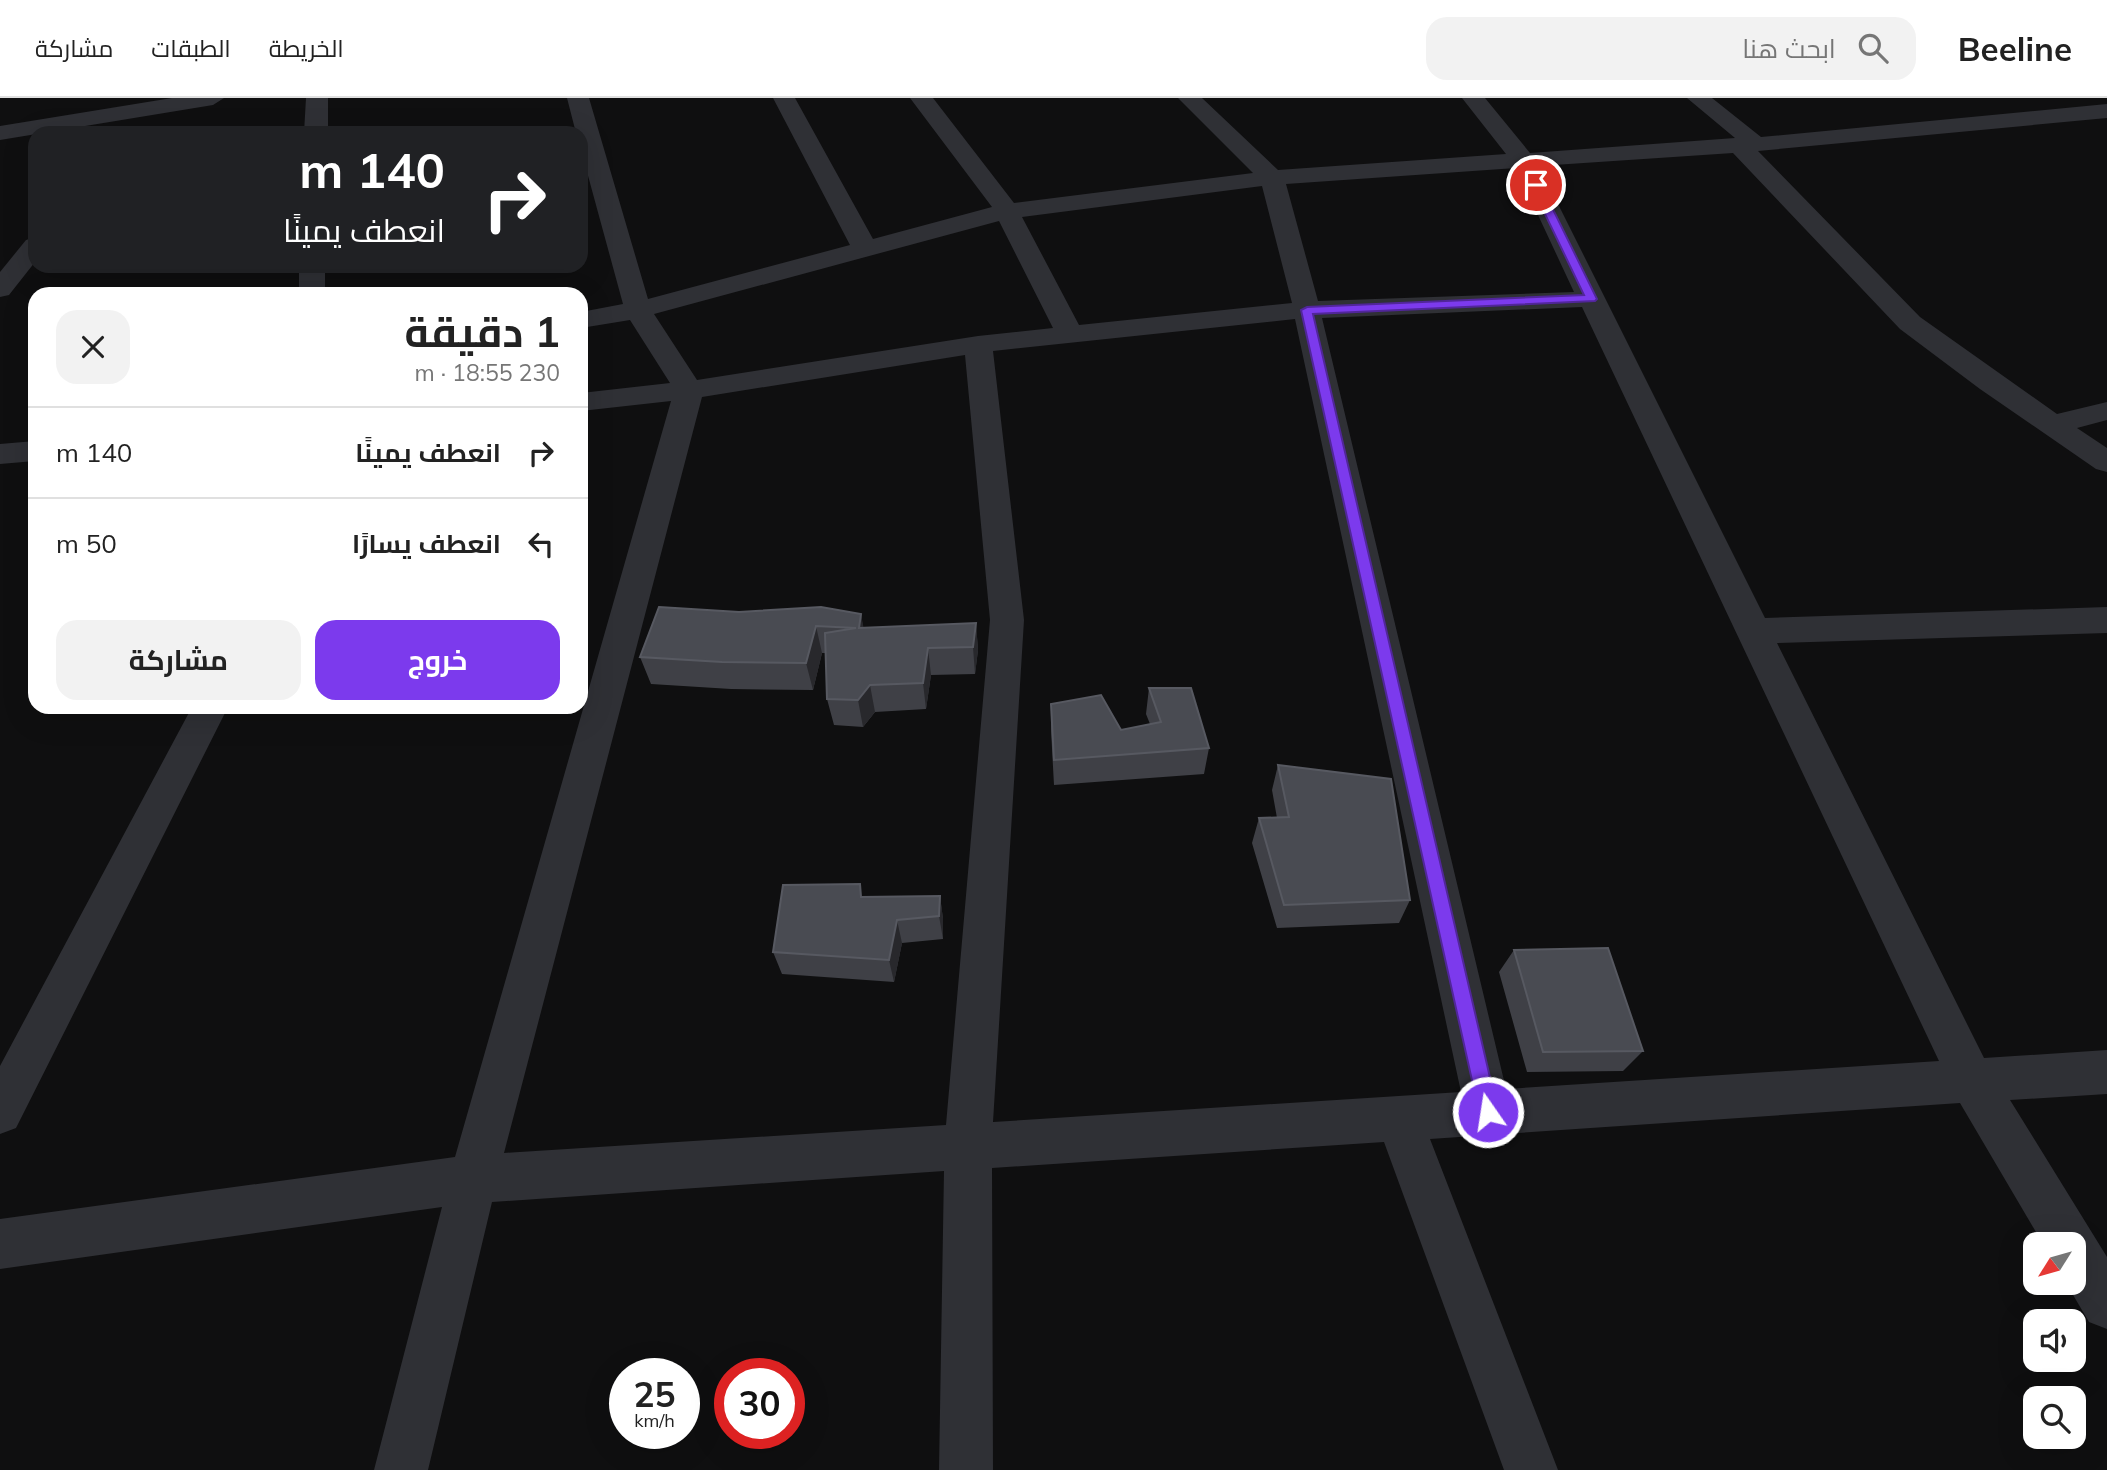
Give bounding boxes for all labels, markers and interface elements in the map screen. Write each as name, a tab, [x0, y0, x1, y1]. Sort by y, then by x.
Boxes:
search box	[1426, 17, 1916, 80]
text: Beeline	[1958, 28, 2072, 69]
icon: search	[1854, 29, 1892, 67]
text: ابحث هنا	[1742, 32, 1836, 65]
text: مشاركة	[35, 33, 113, 63]
text: الطبقات	[151, 33, 231, 63]
text: الخريطة	[269, 33, 344, 63]
text: 140 m	[299, 139, 445, 200]
icon: right	[469, 154, 560, 245]
pin	[1506, 155, 1566, 215]
icon: arrive	[1517, 166, 1555, 204]
text: انعطف يمينًا	[283, 210, 445, 250]
text: 1 دقيقة	[405, 305, 560, 358]
button: close	[56, 310, 130, 384]
text: 230 m · 18:55	[415, 358, 560, 387]
icon: right	[522, 434, 560, 472]
text: 140 m	[56, 436, 132, 469]
text: انعطف يمينًا	[355, 436, 501, 469]
icon: left	[522, 525, 560, 563]
text: 50 m	[56, 527, 117, 560]
text: انعطف يسارًا	[352, 527, 501, 560]
button: مشاركة	[56, 620, 301, 700]
button: خروج	[315, 620, 560, 700]
position arrow	[1451, 1075, 1525, 1149]
north arrow	[2023, 1232, 2086, 1295]
map controls	[2023, 1232, 2086, 1449]
button: sound	[2023, 1309, 2086, 1372]
speed limit sign: 30	[714, 1358, 805, 1449]
text: 25	[633, 1372, 676, 1416]
button: search	[2023, 1386, 2086, 1449]
text: km/h	[634, 1409, 675, 1432]

